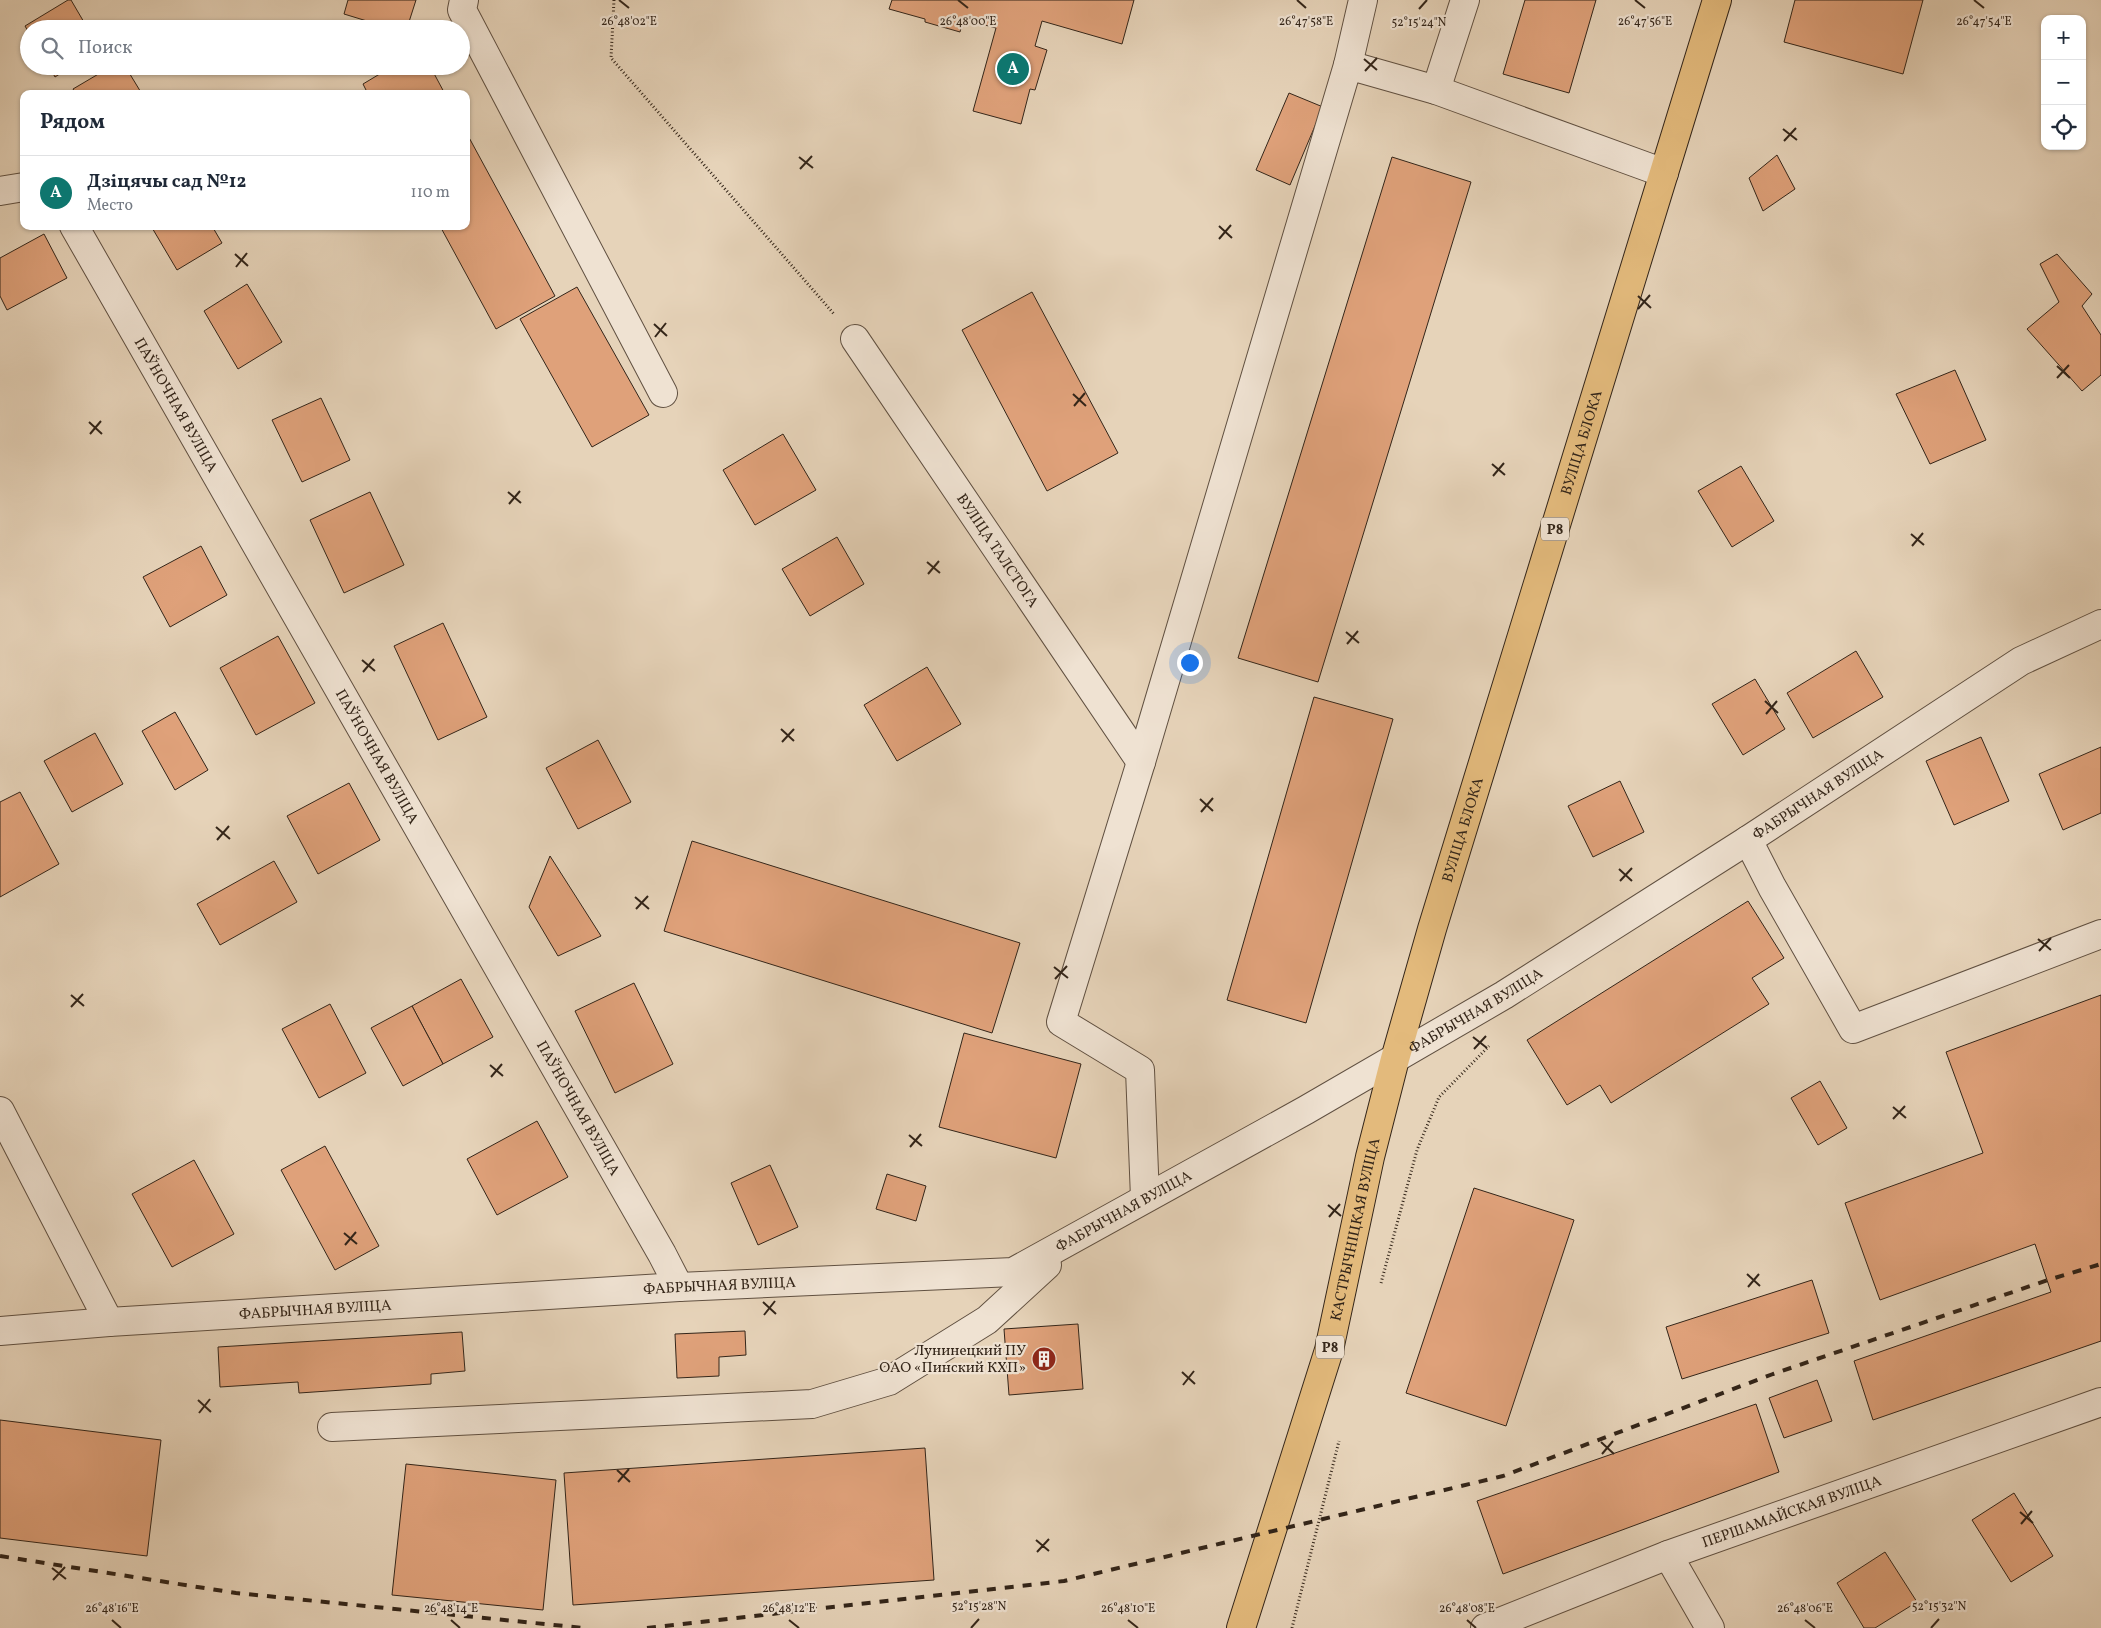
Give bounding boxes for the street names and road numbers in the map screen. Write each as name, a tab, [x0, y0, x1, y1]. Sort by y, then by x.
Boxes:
street label: ПАЎНОЧНАЯ ВУЛІЦА	[128, 334, 222, 477]
street label: ВУЛІЦА БЛОКА	[1557, 387, 1609, 498]
street label: ВУЛІЦА ТАЛСТОГА	[950, 490, 1043, 613]
road number: Р8	[1541, 518, 1569, 540]
street label: ПАЎНОЧНАЯ ВУЛІЦА	[329, 686, 423, 829]
street label: ФАБРЫЧНАЯ ВУЛІЦА	[1749, 745, 1889, 846]
street label: ВУЛІЦА БЛОКА	[1438, 775, 1490, 885]
street label: ФАБРЫЧНАЯ ВУЛІЦА	[1405, 964, 1548, 1060]
street label: ПАЎНОЧНАЯ ВУЛІЦА	[530, 1037, 624, 1180]
street label: КАСТРЫЧНІЦКАЯ ВУЛІЦА	[1326, 1135, 1387, 1323]
street label: ФАБРЫЧНАЯ ВУЛІЦА	[1052, 1166, 1197, 1258]
street label: ФАБРЫЧНАЯ ВУЛІЦА	[643, 1273, 797, 1301]
street label: ФАБРЫЧНАЯ ВУЛІЦА	[238, 1296, 393, 1326]
road number: Р8	[1316, 1335, 1344, 1358]
street label: ПЕРШАМАЙСКАЯ ВУЛІЦА	[1699, 1471, 1885, 1554]

